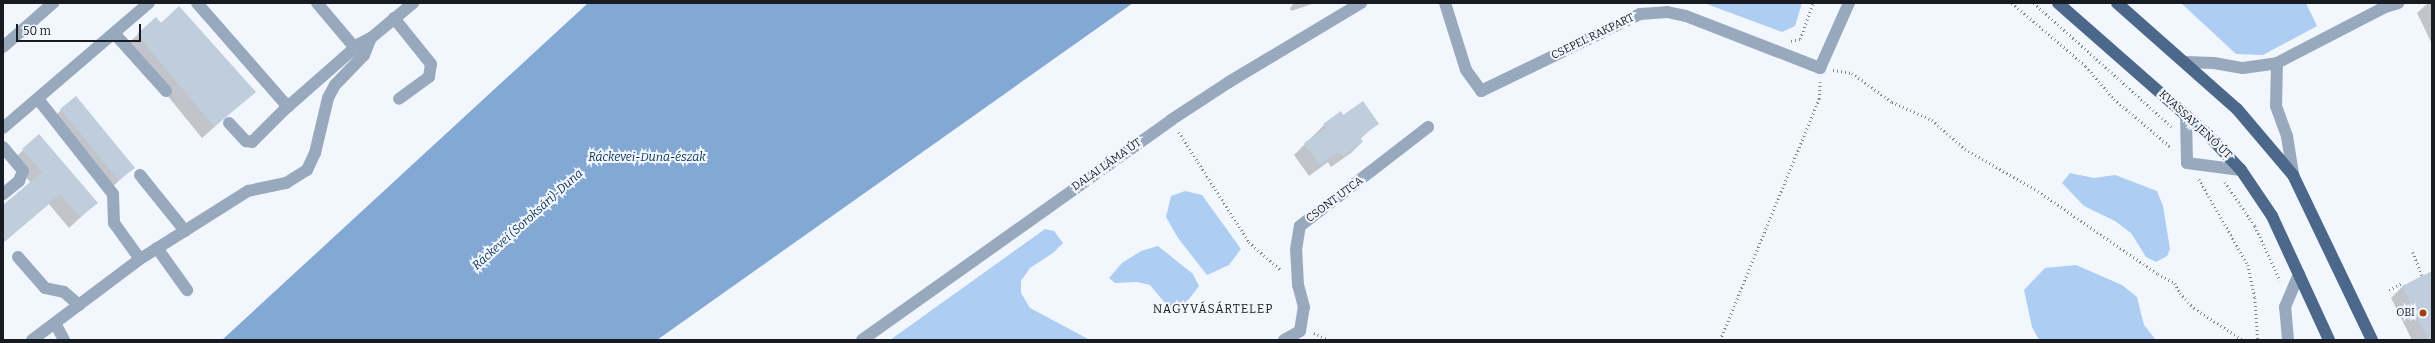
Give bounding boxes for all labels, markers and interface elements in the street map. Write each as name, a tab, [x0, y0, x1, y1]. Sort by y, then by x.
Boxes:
street label: CSEPEL RAKPART	[1549, 11, 1637, 63]
scale bar	[18, 16, 143, 42]
text: 50 m	[23, 24, 51, 38]
street label: KVASSAY JENŐ ÚT	[2156, 88, 2234, 162]
street label: DALAI LÁMA ÚT	[1070, 136, 1144, 194]
water label: Ráckevei-Duna-észak	[588, 151, 706, 165]
water label: Ráckevei (Soroksári)-Duna	[470, 167, 586, 273]
street label: CSONT UTCA	[1304, 174, 1366, 226]
district label: NAGYVÁSÁRTELEP	[1153, 303, 1273, 317]
place label: OBI	[2396, 306, 2415, 320]
marker: OBI	[2418, 308, 2428, 318]

